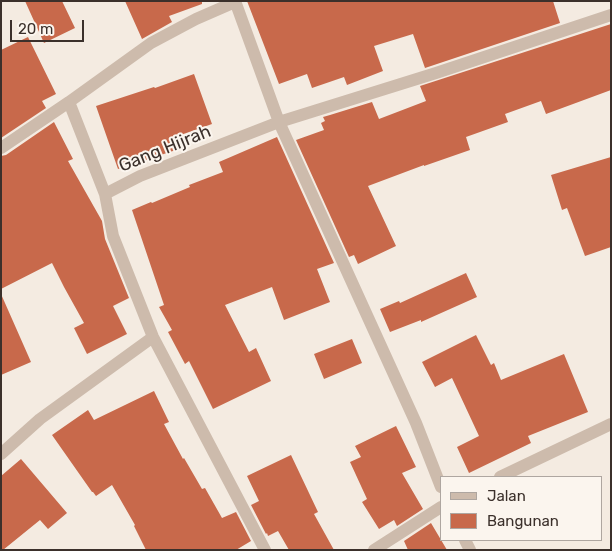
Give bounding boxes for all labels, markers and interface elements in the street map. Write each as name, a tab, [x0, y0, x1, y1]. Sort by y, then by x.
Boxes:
scale bar	[12, 10, 86, 42]
text: 20 m	[18, 20, 53, 38]
street label: Gang Hijrah	[116, 121, 214, 177]
legend	[440, 476, 602, 541]
text: Jalan	[487, 487, 526, 505]
text: Bangunan	[487, 512, 559, 530]

